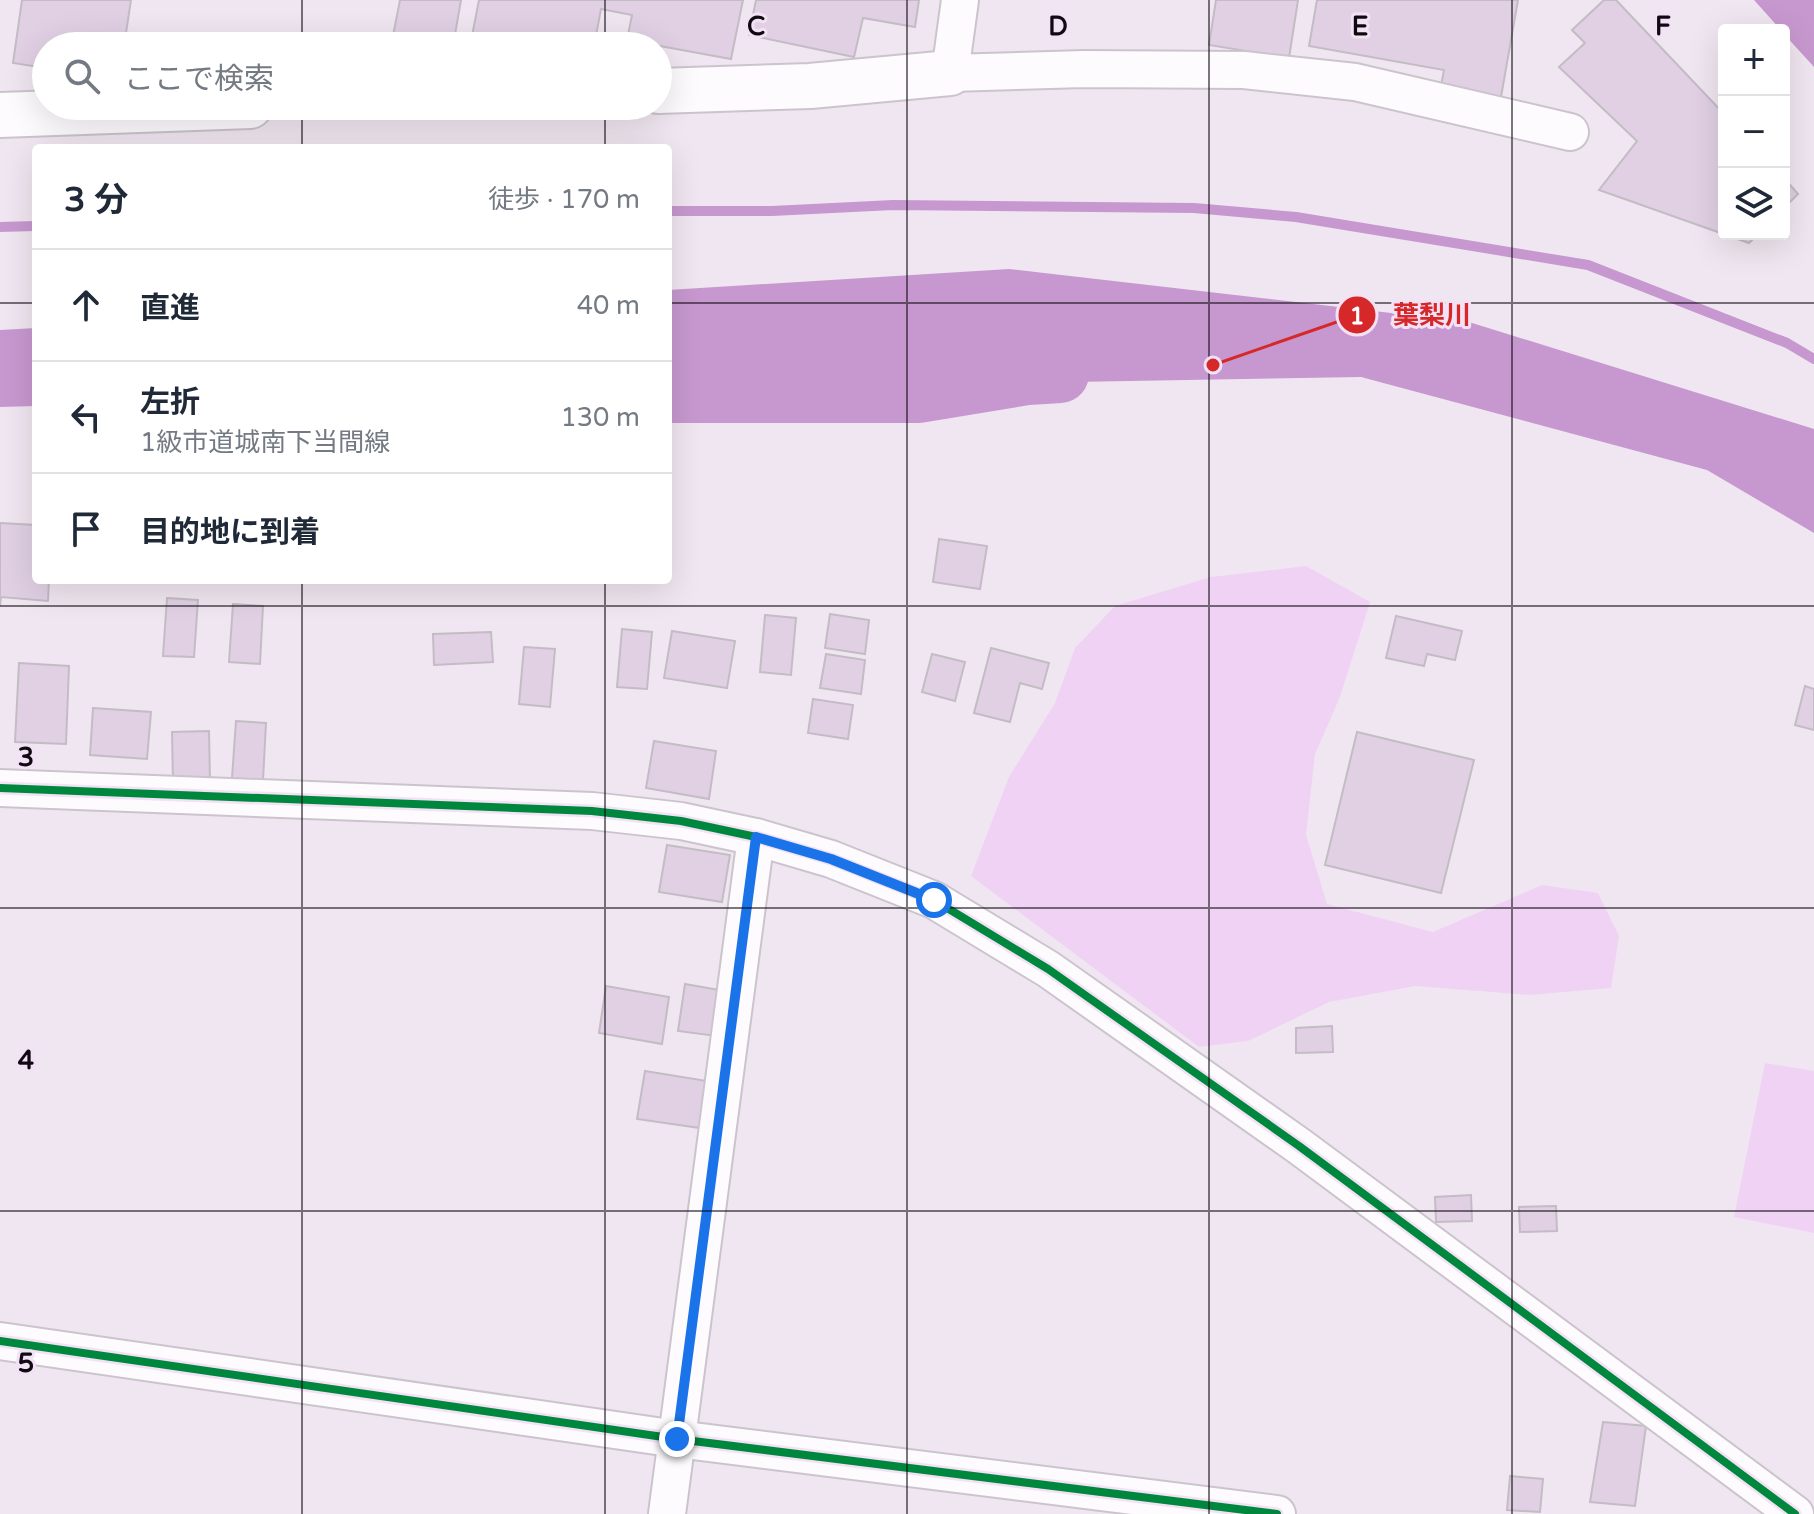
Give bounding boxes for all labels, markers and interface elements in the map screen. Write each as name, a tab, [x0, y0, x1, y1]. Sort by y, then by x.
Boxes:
text: C	[747, 11, 765, 42]
text: D	[1048, 11, 1068, 42]
text: E	[1352, 11, 1368, 42]
text: F	[1655, 11, 1671, 42]
map controls	[1718, 24, 1790, 240]
button: +	[1718, 24, 1790, 96]
search box	[32, 32, 672, 120]
icon: search	[60, 54, 104, 98]
text: ここで検索	[124, 61, 274, 98]
button: −	[1718, 96, 1790, 168]
button: layers	[1718, 168, 1790, 240]
text: 3 分	[64, 180, 128, 221]
text: 徒歩 · 170 m	[488, 184, 640, 215]
icon: ahead	[64, 283, 108, 327]
text: 直進	[140, 290, 200, 327]
text: 40 m	[577, 290, 640, 321]
callout: 葉梨川	[1337, 290, 1487, 340]
text: 葉梨川	[1393, 300, 1471, 331]
text: 1	[1349, 302, 1365, 331]
text: 左折	[140, 384, 200, 421]
icon: left	[64, 395, 108, 439]
text: 130 m	[560, 402, 640, 433]
text: 1級市道城南下当間線	[140, 427, 390, 458]
icon: arrive	[64, 507, 108, 551]
text: 目的地に到着	[140, 514, 320, 551]
text: 3	[18, 742, 34, 773]
route start	[916, 882, 952, 918]
text: 4	[18, 1045, 34, 1076]
text: 5	[18, 1348, 34, 1379]
route end	[659, 1421, 695, 1457]

